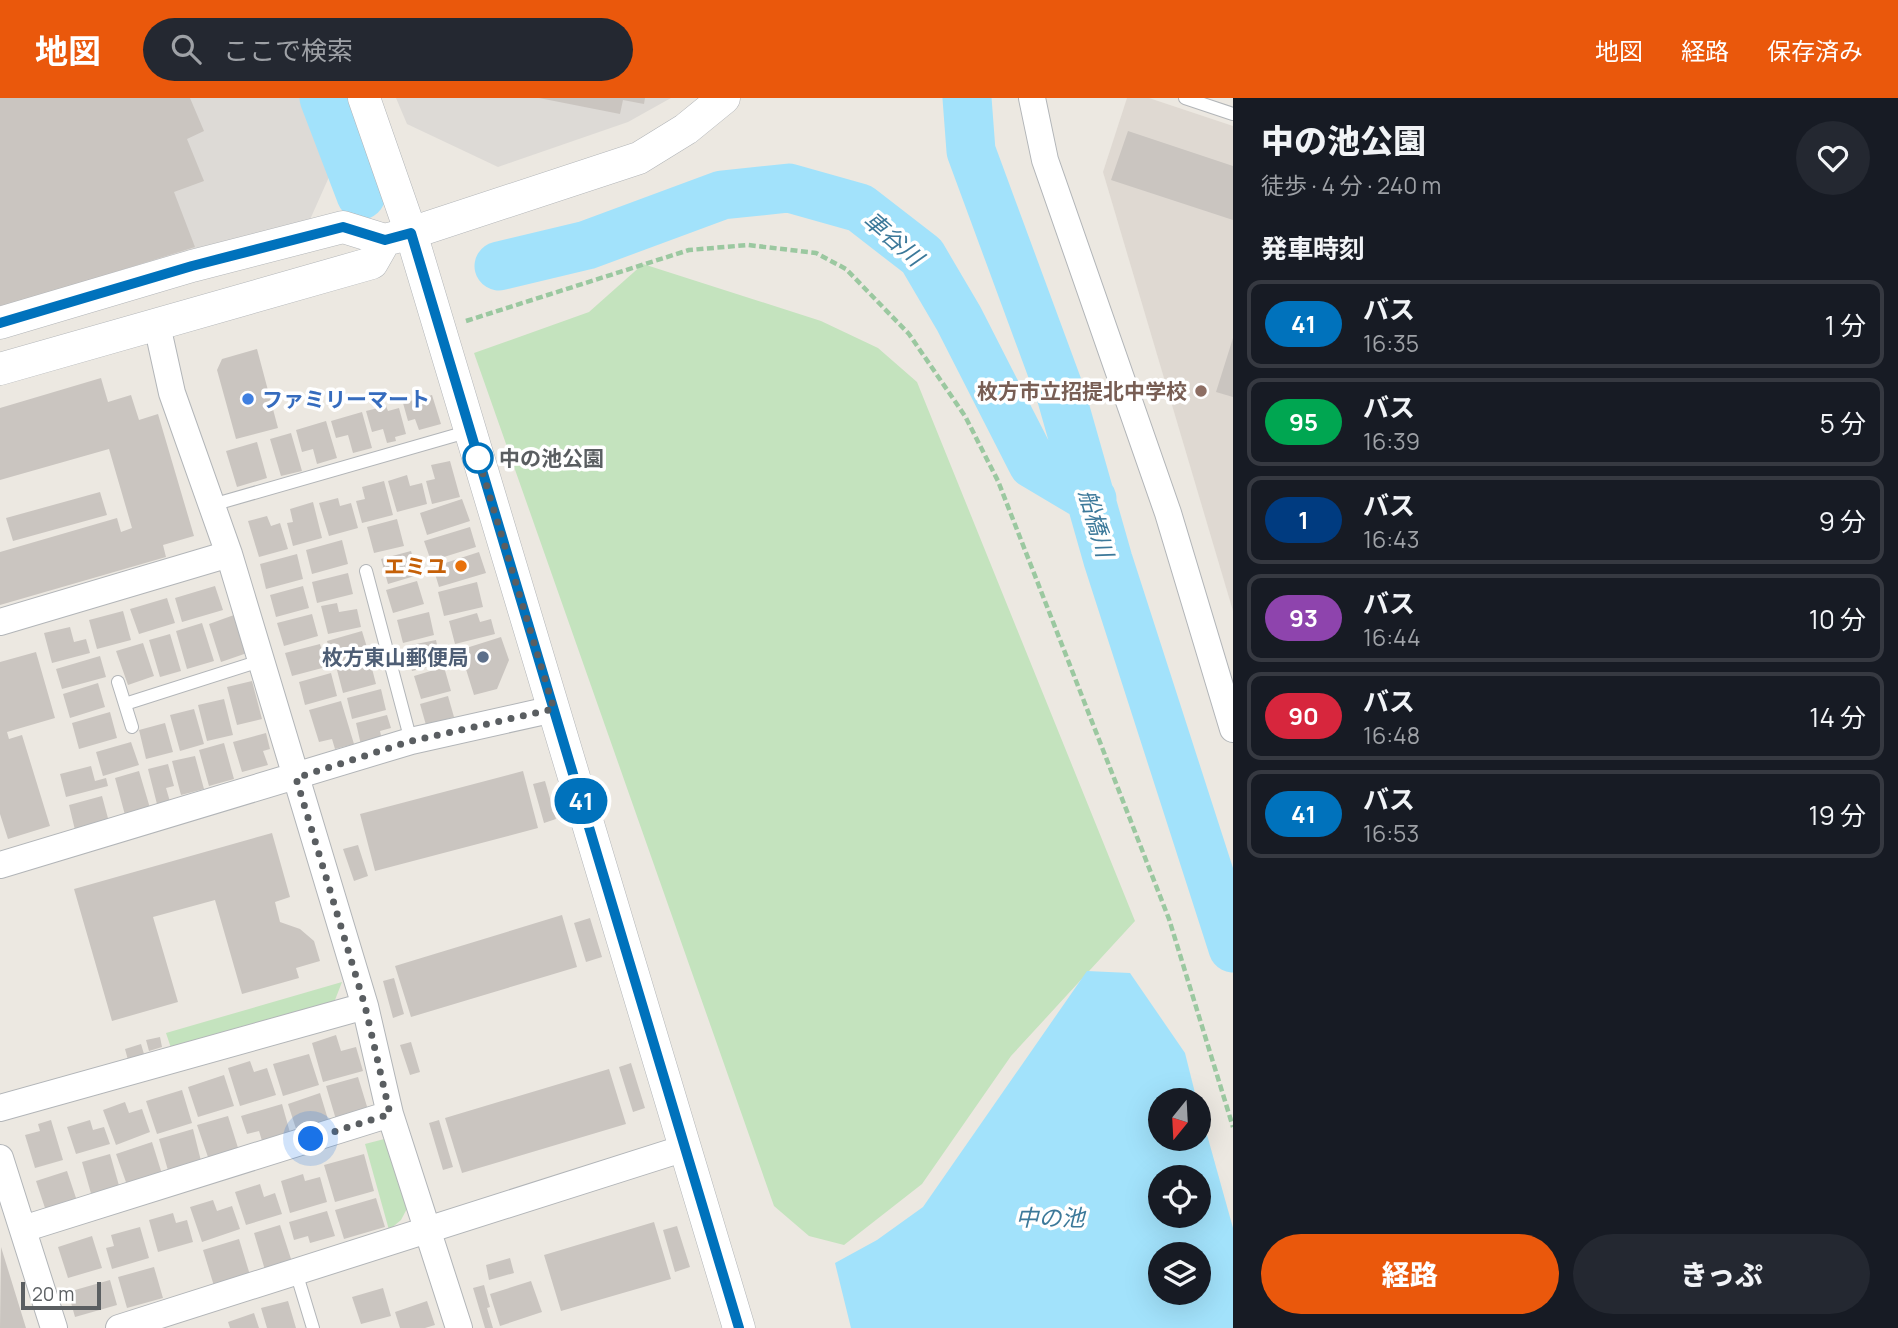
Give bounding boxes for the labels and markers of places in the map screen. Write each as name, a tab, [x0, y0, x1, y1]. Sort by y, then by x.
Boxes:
place label: 枚方市立招提北中学校	[977, 377, 1187, 405]
marker: 枚方市立招提北中学校	[1193, 383, 1209, 399]
place label: ファミリーマート	[262, 385, 430, 413]
marker: ファミリーマート	[240, 391, 256, 407]
marker: 中の池公園	[463, 443, 493, 473]
place label: 中の池公園	[499, 444, 604, 472]
place label: エミユ	[384, 552, 447, 580]
marker: エミユ	[453, 558, 469, 574]
place label: 枚方東山郵便局	[322, 643, 469, 671]
marker: 枚方東山郵便局	[475, 649, 491, 665]

